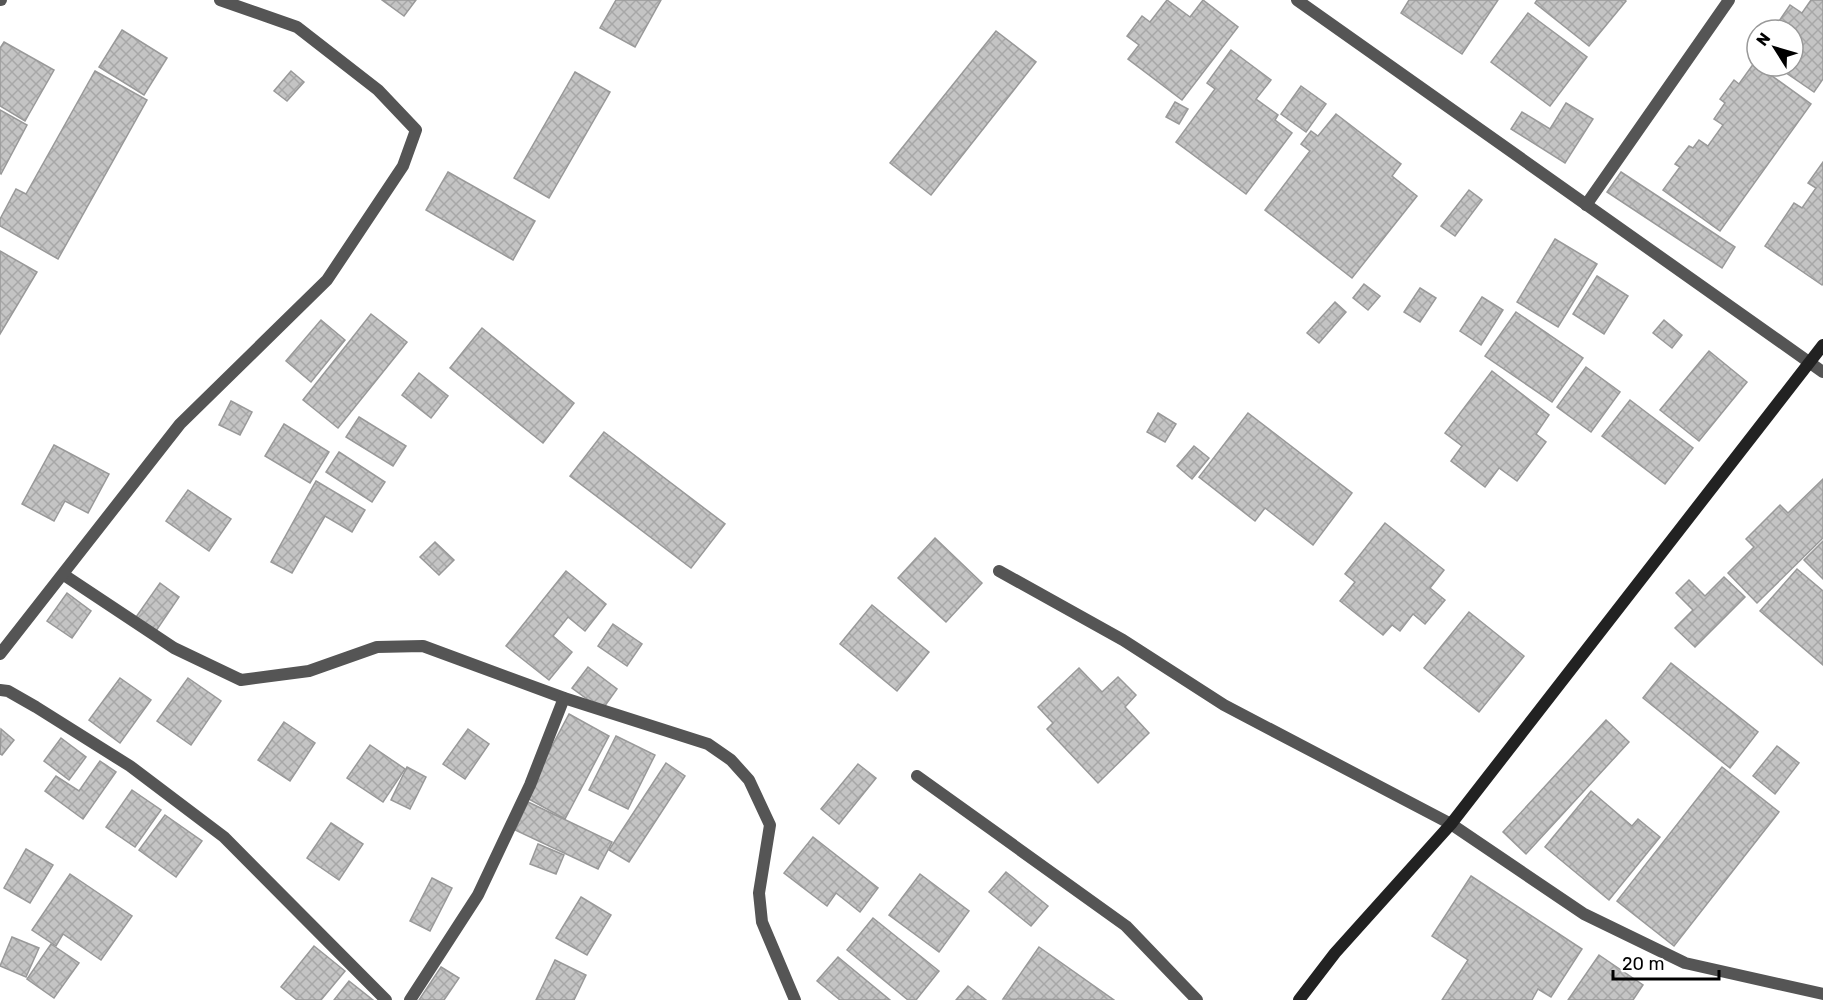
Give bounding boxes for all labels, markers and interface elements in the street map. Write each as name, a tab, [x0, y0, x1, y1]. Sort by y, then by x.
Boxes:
north arrow	[1745, 18, 1805, 78]
text: N	[1752, 29, 1774, 50]
scale bar	[1613, 943, 1720, 981]
text: 20 m	[1622, 953, 1664, 975]

